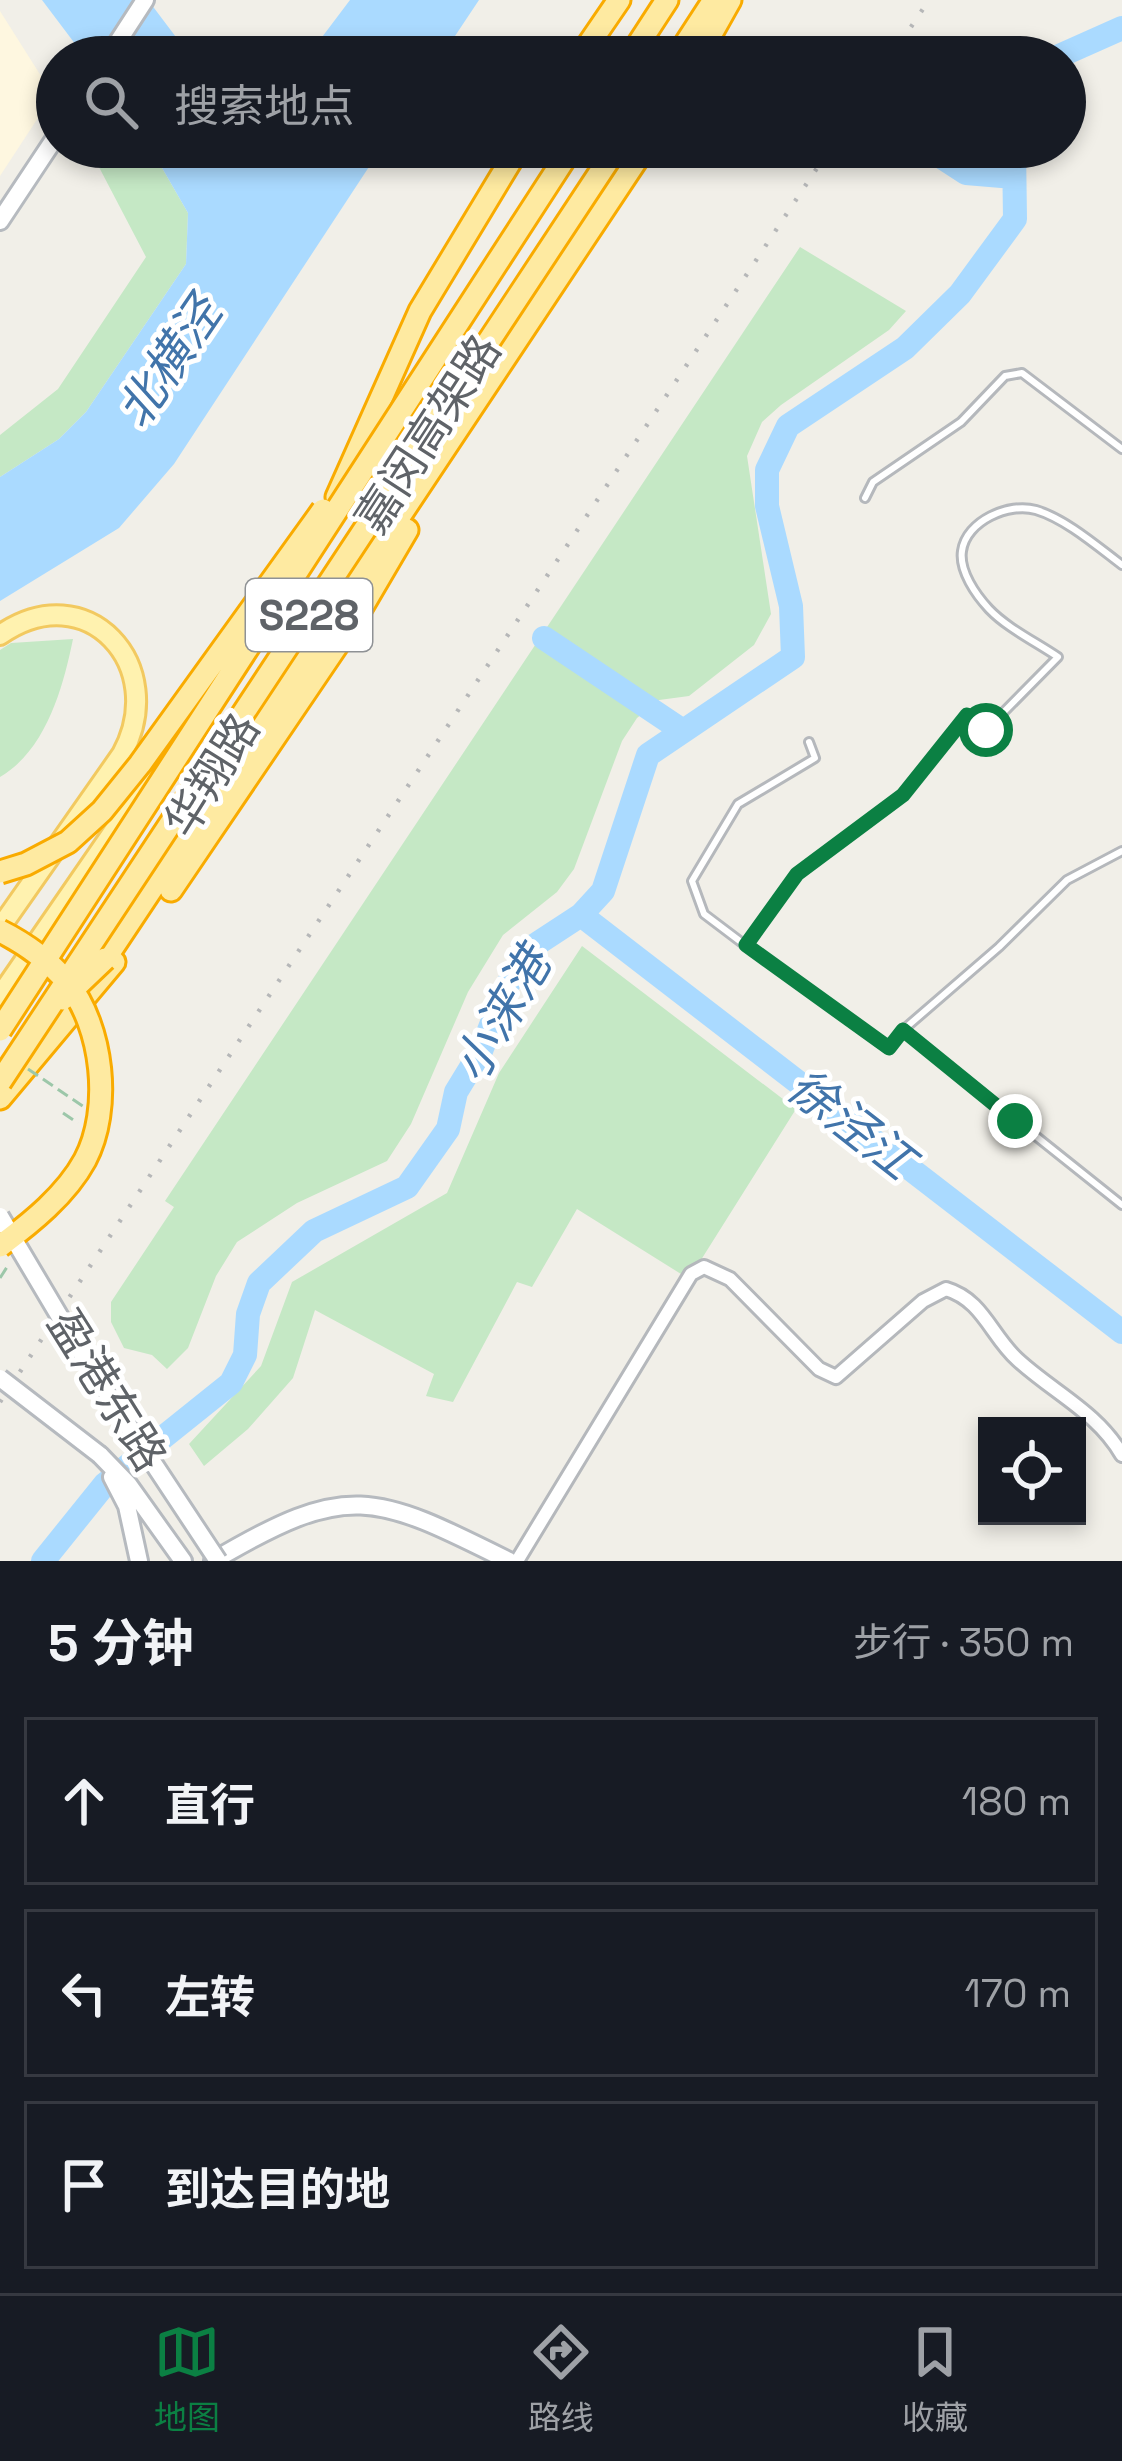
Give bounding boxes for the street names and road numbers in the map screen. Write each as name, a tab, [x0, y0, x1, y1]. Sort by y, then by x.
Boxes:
street label: 嘉闵高架路	[343, 324, 513, 544]
road number: S228	[246, 579, 372, 651]
street label: 华翔路	[152, 703, 272, 847]
street label: 盈港东路	[35, 1299, 179, 1481]

